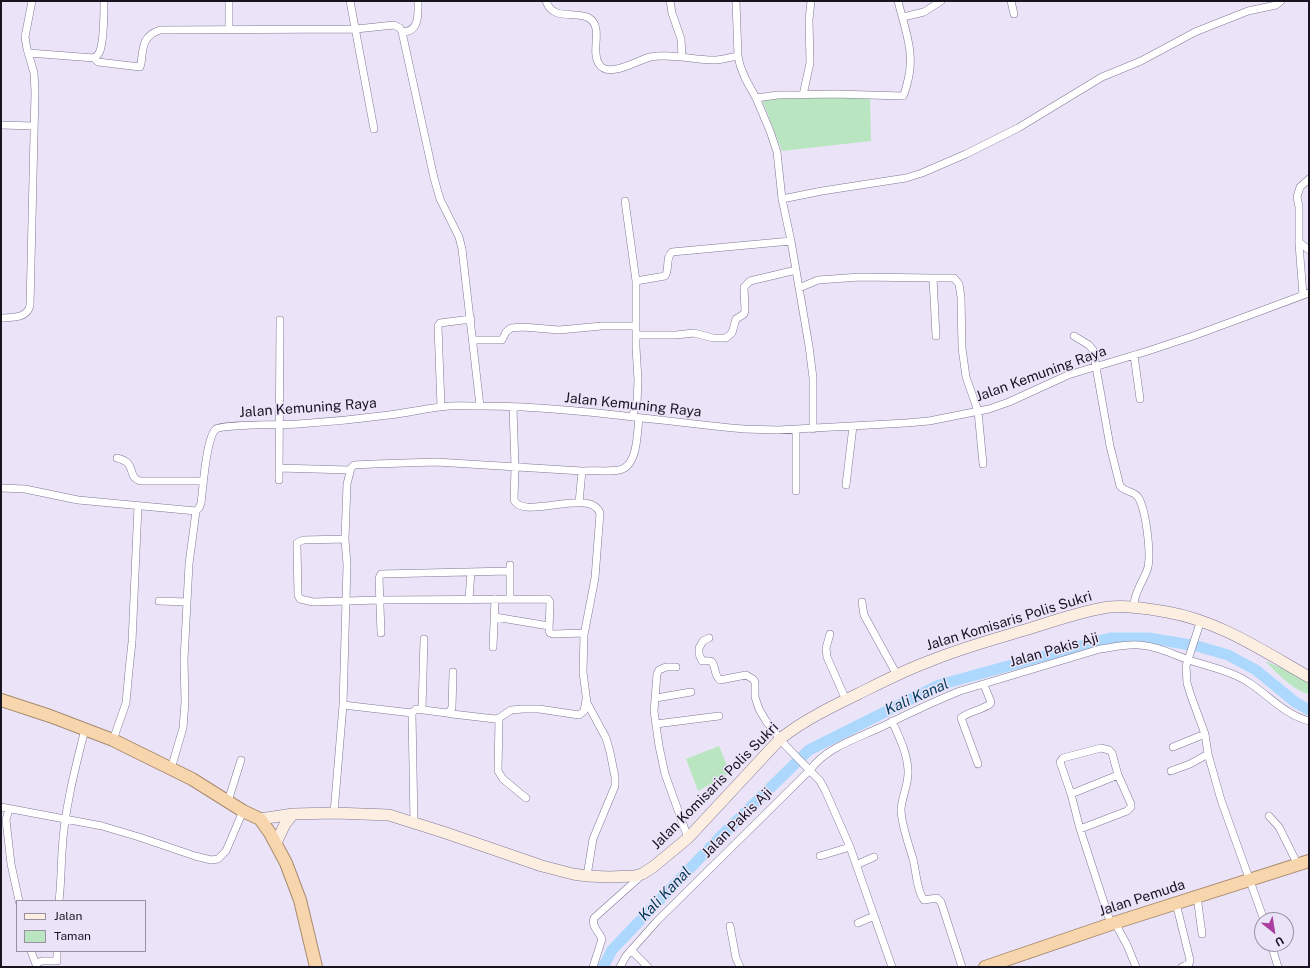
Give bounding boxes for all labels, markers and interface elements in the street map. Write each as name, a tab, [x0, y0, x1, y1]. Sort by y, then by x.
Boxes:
street label: Jalan Kemuning Raya	[973, 343, 1109, 405]
street label: Jalan Kemuning Raya	[564, 389, 702, 421]
street label: Jalan Kemuning Raya	[239, 395, 377, 421]
street label: Jalan Komisaris Polis Sukri	[924, 588, 1094, 654]
street label: Jalan Pakis Aji	[1007, 629, 1101, 671]
water label: Kali Kanal	[882, 675, 952, 719]
street label: Jalan Komisaris Polis Sukri	[648, 719, 782, 853]
street label: Jalan Pakis Aji	[699, 785, 775, 861]
water label: Kali Kanal	[635, 863, 695, 925]
street label: Jalan Pemuda	[1097, 876, 1187, 920]
legend	[16, 900, 146, 952]
text: Jalan	[54, 909, 82, 923]
north arrow	[1254, 912, 1294, 952]
text: Taman	[54, 929, 91, 943]
text: U	[1273, 934, 1286, 949]

